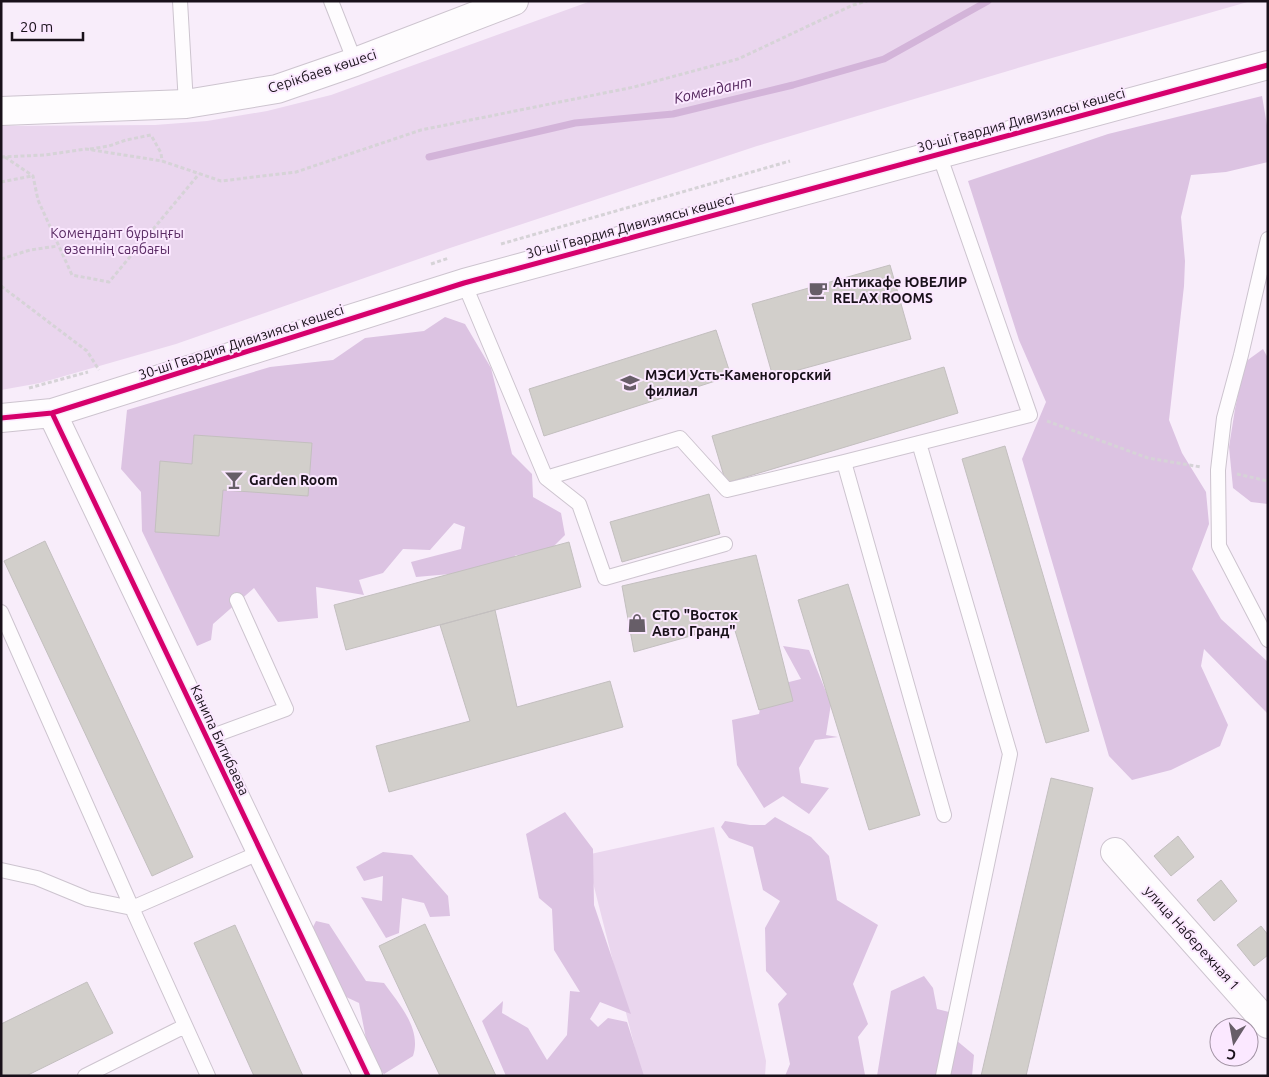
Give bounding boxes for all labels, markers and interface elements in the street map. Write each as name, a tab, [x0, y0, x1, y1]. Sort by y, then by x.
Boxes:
scale bar	[12, 10, 84, 42]
text: 20 m	[20, 18, 53, 35]
street label: Серікбаев көшесі	[266, 46, 378, 96]
water label: Комендант	[672, 72, 754, 107]
street label: 30-ші Гвардия Дивизиясы көшесі	[915, 84, 1127, 156]
street label: 30-ші Гвардия Дивизиясы көшесі	[524, 190, 736, 262]
park label: Комендант бұрыңғы өзеннің саябағы	[50, 225, 184, 257]
place label: Антикафе ЮВЕЛИР RELAX ROOMS	[833, 274, 967, 306]
cafe icon: Антикафе ЮВЕЛИР RELAX ROOMS	[807, 279, 829, 301]
street label: 30-ші Гвардия Дивизиясы көшесі	[136, 301, 346, 383]
place label: МЭСИ Усть-Каменогорский филиал	[645, 367, 831, 399]
school or university icon: МЭСИ Усть-Каменогорский филиал	[619, 372, 641, 394]
bar icon: Garden Room	[223, 469, 245, 491]
place label: Garden Room	[249, 472, 338, 488]
place label: СТО "Восток Авто Гранд"	[652, 607, 738, 639]
shop icon: СТО "Восток Авто Гранд"	[626, 612, 648, 634]
street label: Канипа Битибаева	[187, 682, 253, 798]
street label: улица Набережная 1	[1141, 883, 1243, 993]
north arrow	[1209, 1017, 1259, 1067]
text: С	[1226, 1046, 1237, 1063]

